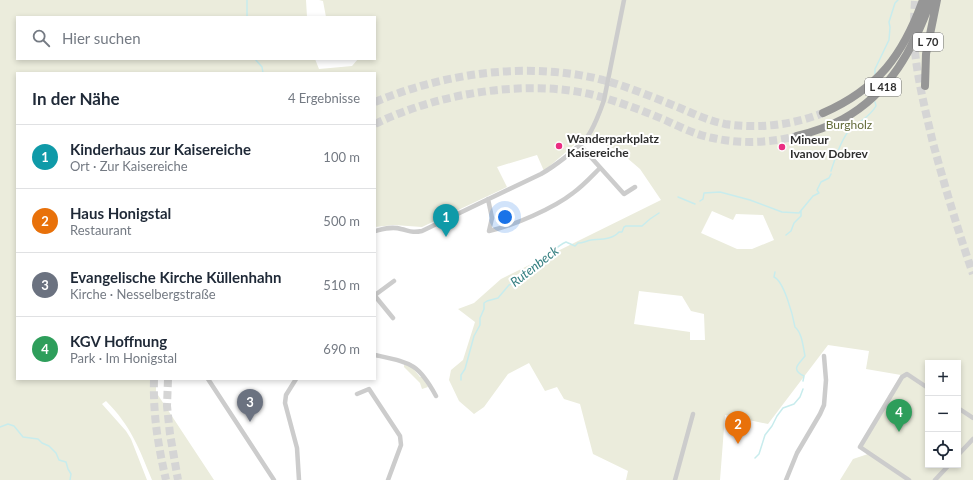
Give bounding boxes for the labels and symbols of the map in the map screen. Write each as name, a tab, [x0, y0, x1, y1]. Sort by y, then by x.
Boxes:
road number: L 70	[913, 33, 943, 51]
road number: L 418	[865, 78, 901, 96]
park label: Burgholz	[826, 117, 873, 132]
place label: Wanderparkplatz Kaisereiche	[567, 131, 659, 160]
place label: Mineur Ivanov Dobrev	[790, 132, 868, 161]
marker: Wanderparkplatz Kaisereiche	[554, 141, 564, 151]
marker: Mineur Ivanov Dobrev	[777, 142, 787, 152]
pin: 1	[433, 204, 459, 237]
your location	[495, 207, 515, 227]
water label: Rutenbeck	[507, 242, 562, 290]
pin: 3	[237, 389, 263, 422]
pin: 4	[886, 399, 912, 432]
pin: 2	[725, 411, 751, 444]

